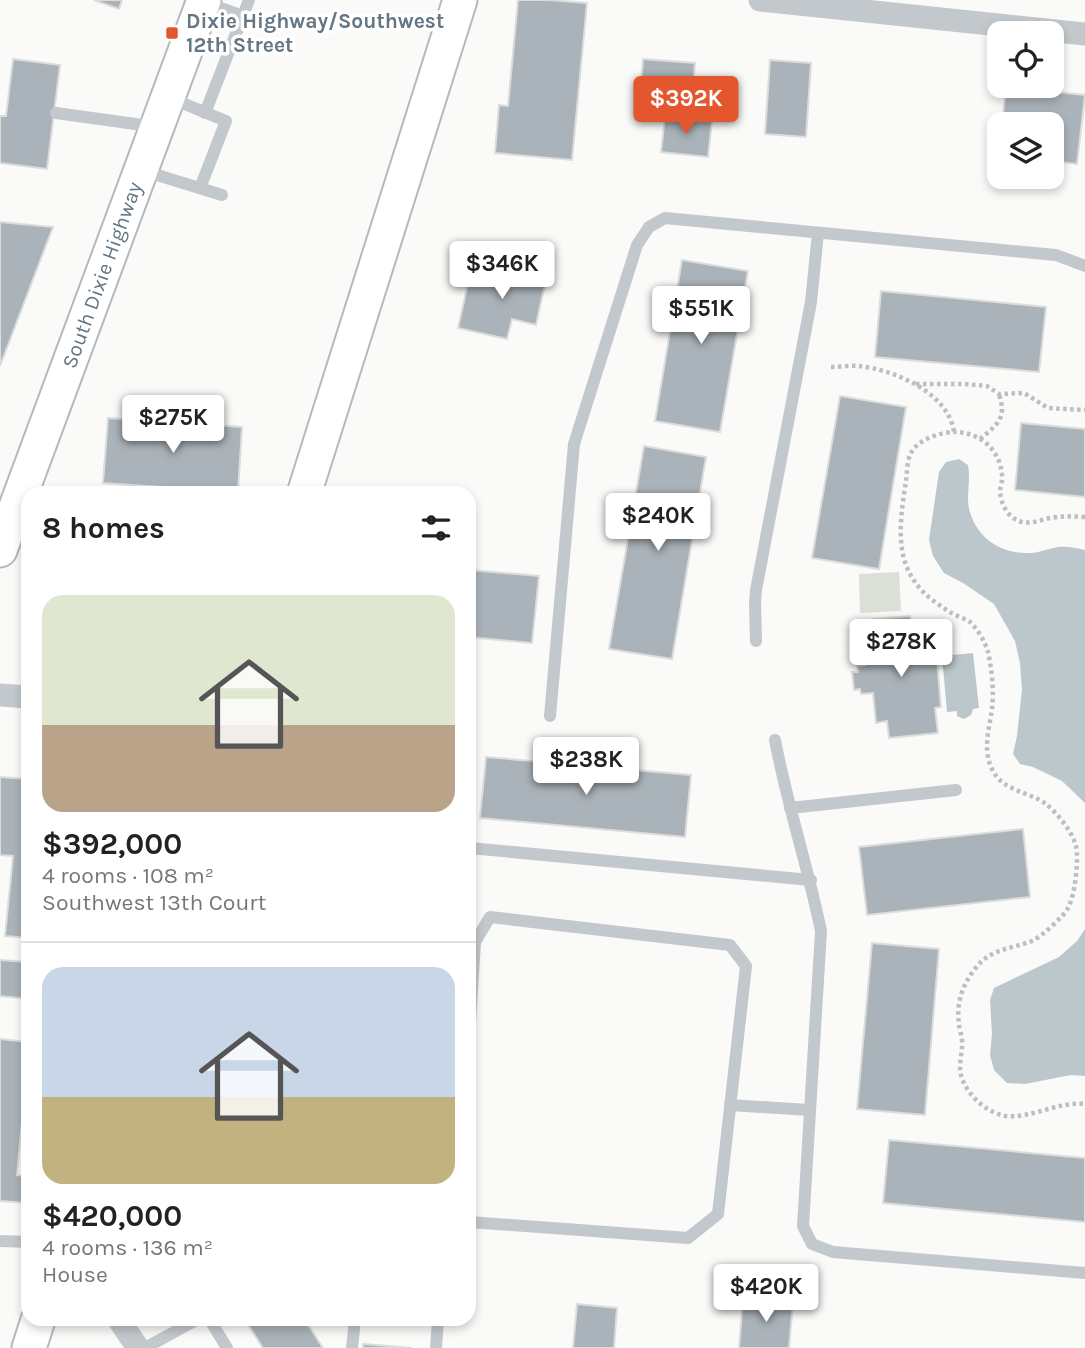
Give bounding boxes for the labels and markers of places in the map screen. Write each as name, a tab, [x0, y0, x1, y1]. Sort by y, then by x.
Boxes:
place label: Dixie Highway/Southwest 12th Street	[186, 9, 444, 57]
marker: Dixie Highway/Southwest 12th Street	[164, 25, 180, 41]
pin: $392K	[637, 76, 735, 136]
pin: $346K	[453, 242, 551, 301]
pin: $551K	[652, 286, 750, 346]
pin: $275K	[124, 396, 222, 455]
pin: $240K	[609, 494, 707, 553]
pin: $278K	[852, 620, 950, 679]
pin: $238K	[537, 738, 635, 797]
pin: $420K	[717, 1264, 815, 1324]

